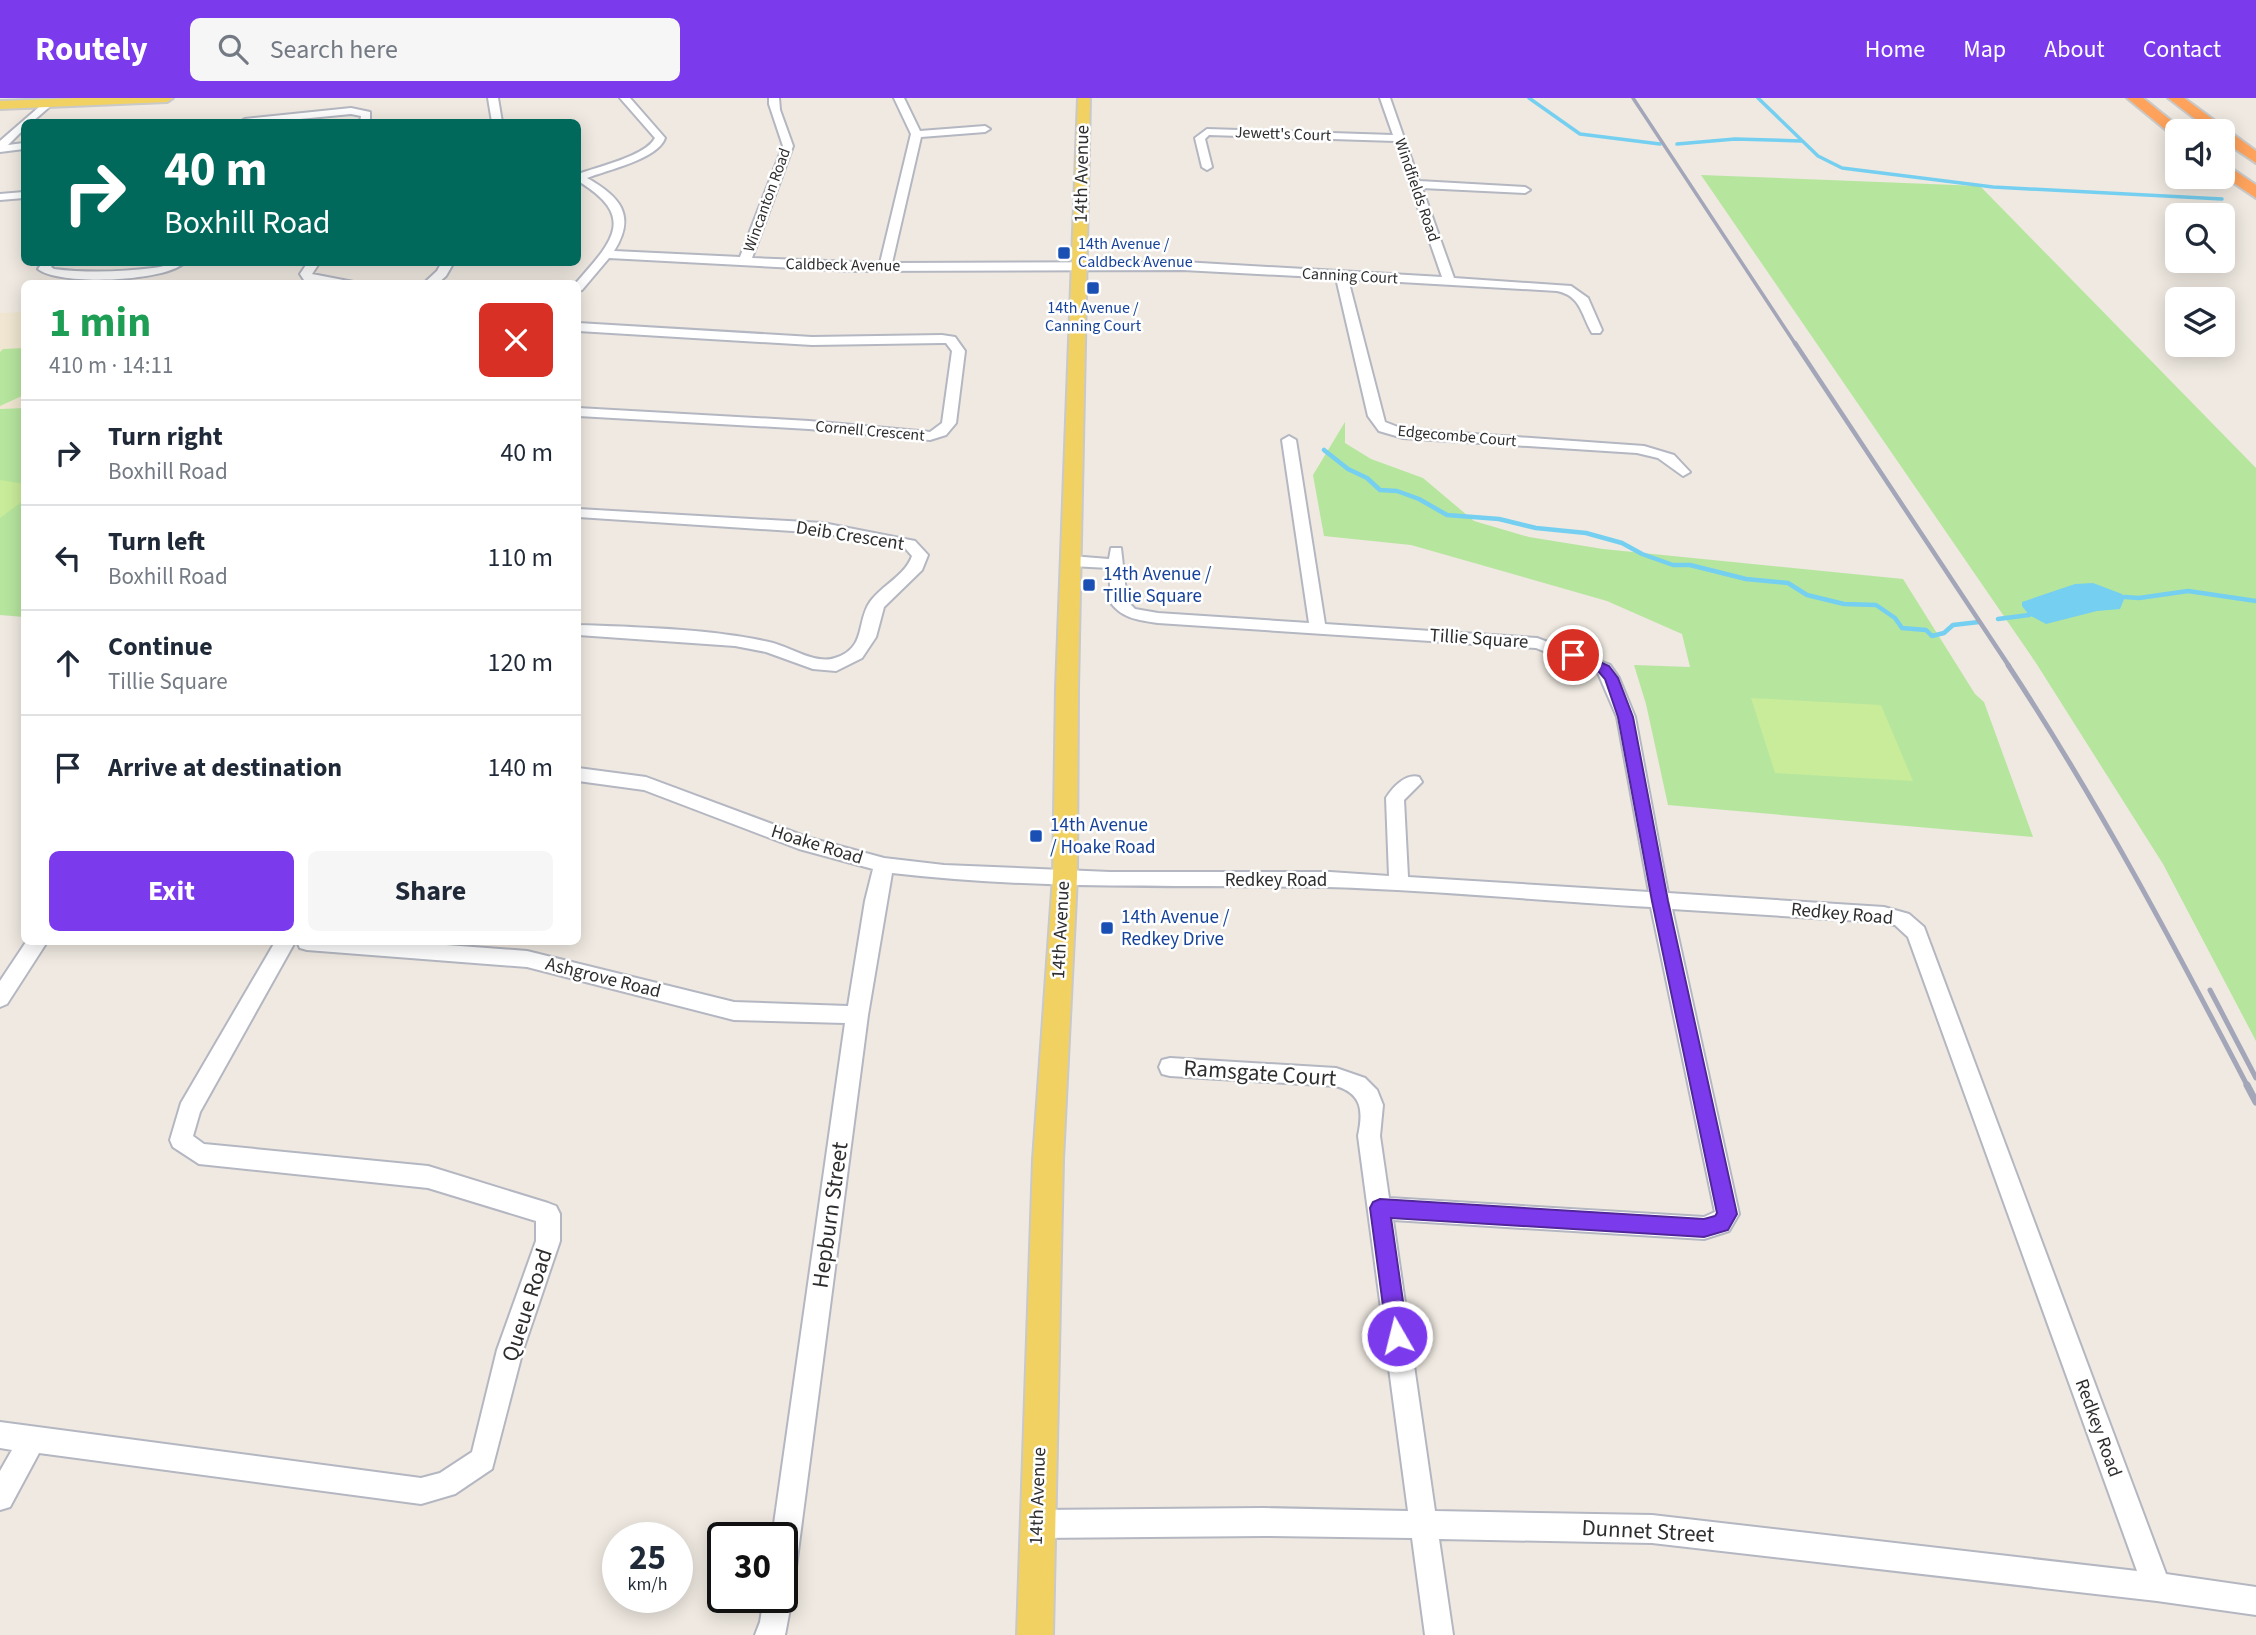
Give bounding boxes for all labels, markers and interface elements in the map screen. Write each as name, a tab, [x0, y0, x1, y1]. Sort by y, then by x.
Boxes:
search box	[190, 18, 680, 81]
text: Routely	[35, 26, 148, 73]
icon: search	[214, 30, 252, 68]
text: Search here	[270, 31, 398, 68]
text: Home	[1865, 32, 1925, 67]
text: Map	[1963, 32, 2006, 67]
text: About	[2044, 32, 2105, 67]
text: Contact	[2143, 32, 2221, 67]
map controls	[2165, 119, 2235, 357]
button: sound	[2165, 119, 2235, 189]
street label: Jewett's Court	[1234, 121, 1332, 147]
street label: 14th Avenue	[1068, 125, 1096, 223]
text: 40 m	[164, 135, 268, 205]
street label: Windfields Road	[1389, 135, 1445, 245]
street label: Wincanton Road	[738, 145, 796, 255]
icon: right	[49, 147, 140, 238]
text: Boxhill Road	[164, 200, 331, 246]
button: search	[2165, 203, 2235, 273]
place label: 14th Avenue / Caldbeck Avenue	[1078, 233, 1193, 273]
marker: 14th Avenue / Caldbeck Avenue	[1056, 245, 1072, 261]
street label: Caldbeck Avenue	[785, 253, 901, 277]
street label: Canning Court	[1301, 262, 1399, 290]
marker: 14th Avenue / Canning Court	[1085, 280, 1101, 296]
button: layers	[2165, 287, 2235, 357]
text: 1 min	[49, 293, 151, 353]
place label: 14th Avenue / Canning Court	[1045, 297, 1142, 337]
button: close	[479, 303, 553, 377]
text: 410 m · 14:11	[49, 349, 173, 382]
street label: Cornell Crescent	[814, 415, 926, 447]
text: Turn right	[108, 418, 223, 455]
street label: Edgecombe Court	[1397, 420, 1518, 452]
icon: right	[49, 434, 87, 472]
text: 40 m	[500, 434, 553, 471]
text: Boxhill Road	[108, 455, 228, 488]
street label: Deib Crescent	[794, 514, 907, 558]
text: Turn left	[108, 523, 205, 560]
icon: left	[49, 539, 87, 577]
text: 110 m	[487, 539, 553, 576]
text: Boxhill Road	[108, 560, 228, 593]
place label: 14th Avenue / Tillie Square	[1103, 561, 1212, 610]
marker: 14th Avenue / Tillie Square	[1081, 577, 1097, 593]
street label: Tillie Square	[1429, 622, 1529, 656]
pin	[1543, 625, 1603, 685]
text: Continue	[108, 628, 213, 665]
icon: arrive	[1554, 636, 1592, 674]
icon: ahead	[49, 644, 87, 682]
text: 120 m	[487, 644, 553, 681]
text: Tillie Square	[108, 665, 228, 698]
icon: arrive	[49, 749, 87, 787]
text: Arrive at destination	[108, 749, 342, 786]
text: 140 m	[487, 749, 553, 786]
place label: 14th Avenue / Hoake Road	[1050, 812, 1156, 861]
street label: Hoake Road	[768, 818, 866, 872]
marker: 14th Avenue / Hoake Road	[1028, 828, 1044, 844]
button: Exit	[49, 851, 294, 931]
button: Share	[308, 851, 553, 931]
street label: Redkey Road	[1225, 867, 1327, 894]
street label: 14th Avenue	[1045, 880, 1077, 980]
street label: Redkey Road	[1790, 896, 1894, 932]
place label: 14th Avenue / Redkey Drive	[1121, 904, 1230, 953]
marker: 14th Avenue / Redkey Drive	[1099, 920, 1115, 936]
street label: Ashgrove Road	[542, 951, 664, 1005]
street label: Ramsgate Court	[1182, 1051, 1338, 1095]
street label: Hepburn Street	[803, 1140, 857, 1290]
street label: Queue Road	[493, 1244, 561, 1366]
position arrow	[1360, 1299, 1434, 1373]
street label: Redkey Road	[2068, 1375, 2128, 1481]
street label: 14th Avenue	[1023, 1447, 1053, 1545]
street label: Dunnet Street	[1581, 1511, 1715, 1551]
speed limit sign: 30	[707, 1522, 798, 1613]
text: 25	[629, 1533, 666, 1583]
text: km/h	[628, 1572, 667, 1597]

